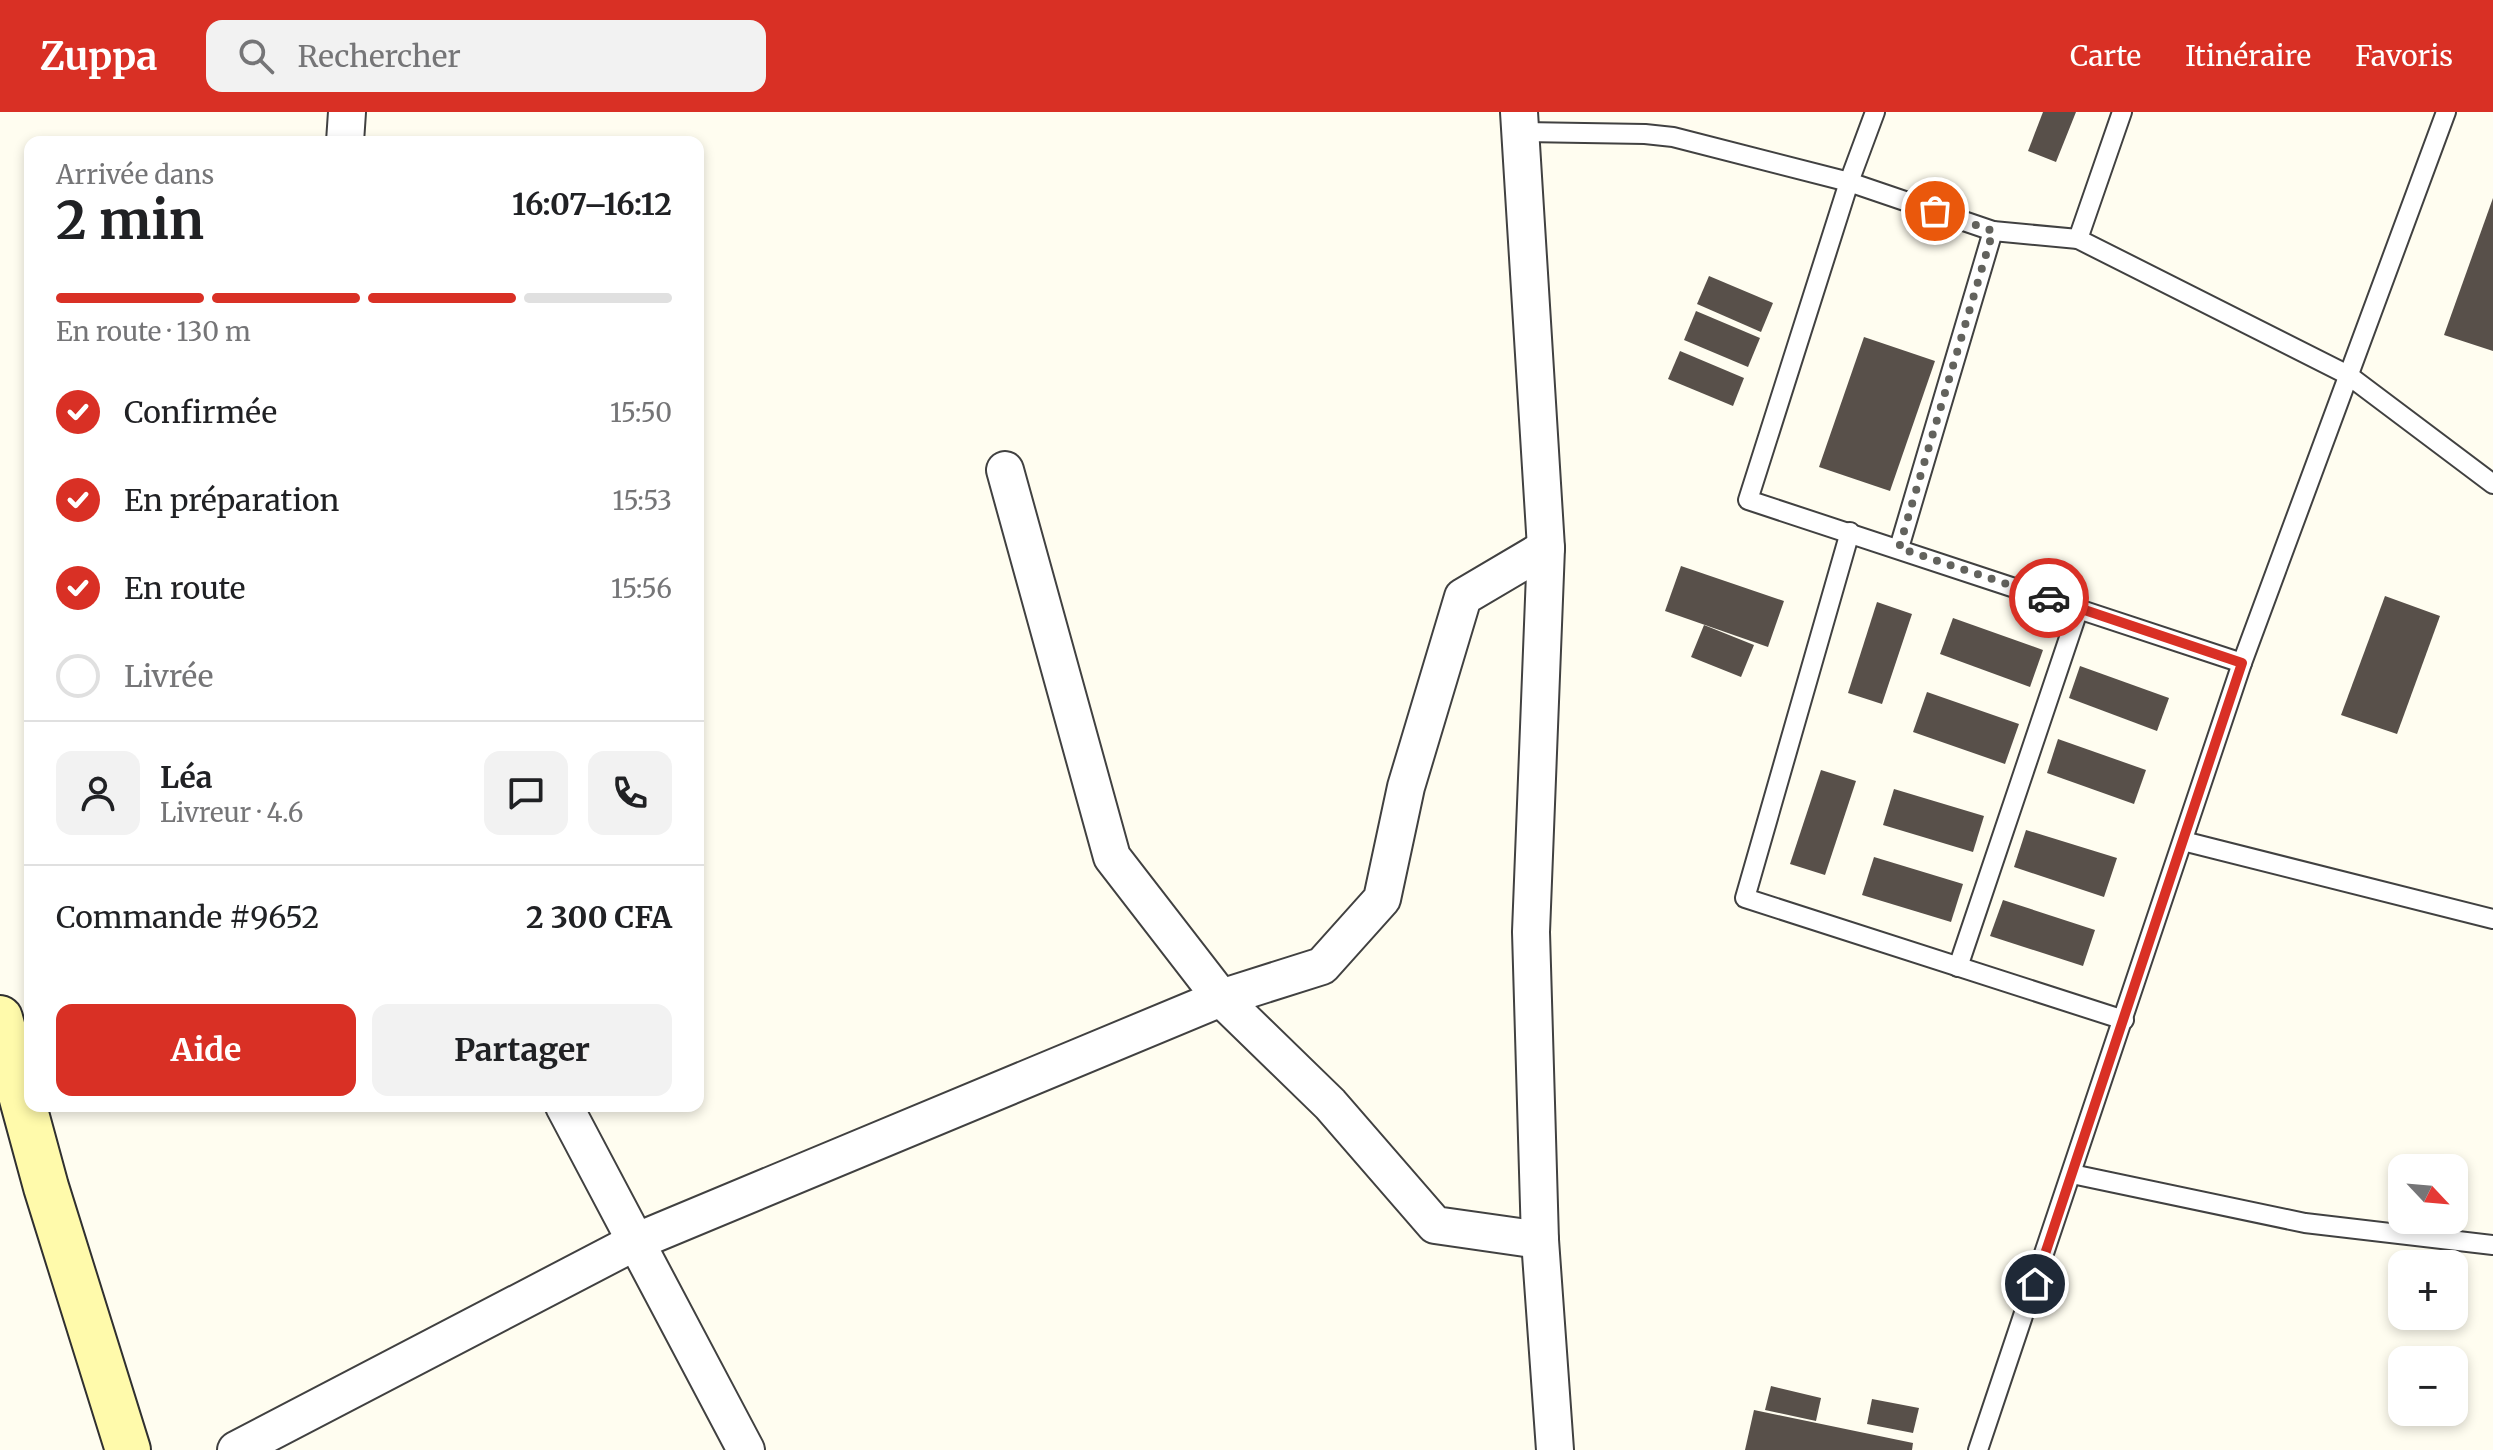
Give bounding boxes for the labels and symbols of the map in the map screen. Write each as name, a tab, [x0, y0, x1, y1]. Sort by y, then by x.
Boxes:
pin	[1901, 177, 1969, 245]
courier	[2009, 558, 2089, 638]
north arrow	[2388, 1154, 2468, 1234]
pin	[2001, 1250, 2069, 1318]

